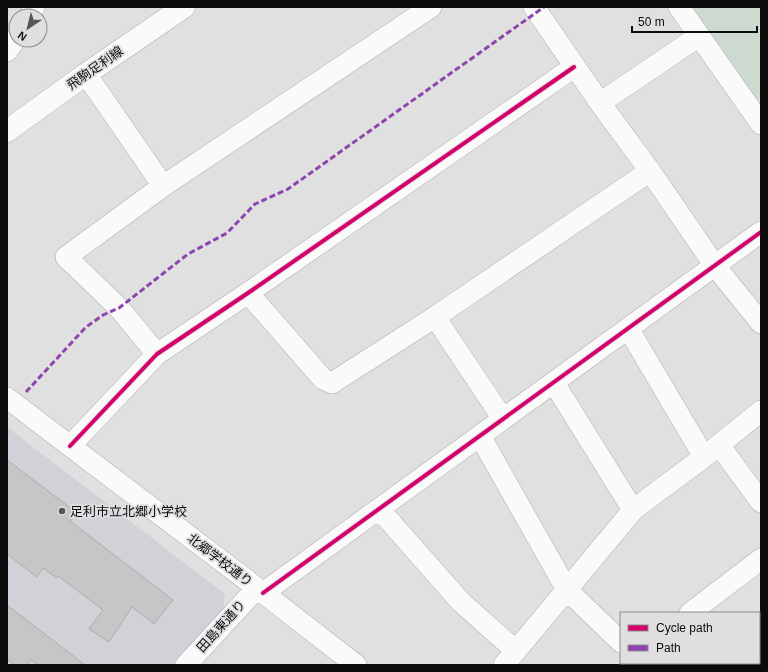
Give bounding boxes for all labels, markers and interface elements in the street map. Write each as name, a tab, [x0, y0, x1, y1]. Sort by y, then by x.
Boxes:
north arrow	[8, 8, 48, 48]
scale bar	[632, 8, 757, 34]
text: 50 m	[638, 15, 665, 29]
text: N	[16, 29, 29, 43]
street label: 飛駒足利線	[64, 43, 126, 93]
place label: 足利市立北郷小学校	[70, 504, 187, 519]
marker: 足利市立北郷小学校	[57, 506, 67, 516]
street label: 北郷学校通り	[184, 531, 256, 589]
street label: 田島東通り	[194, 597, 248, 655]
legend	[620, 612, 760, 664]
text: Cycle path	[656, 621, 713, 635]
text: Path	[656, 641, 681, 655]

